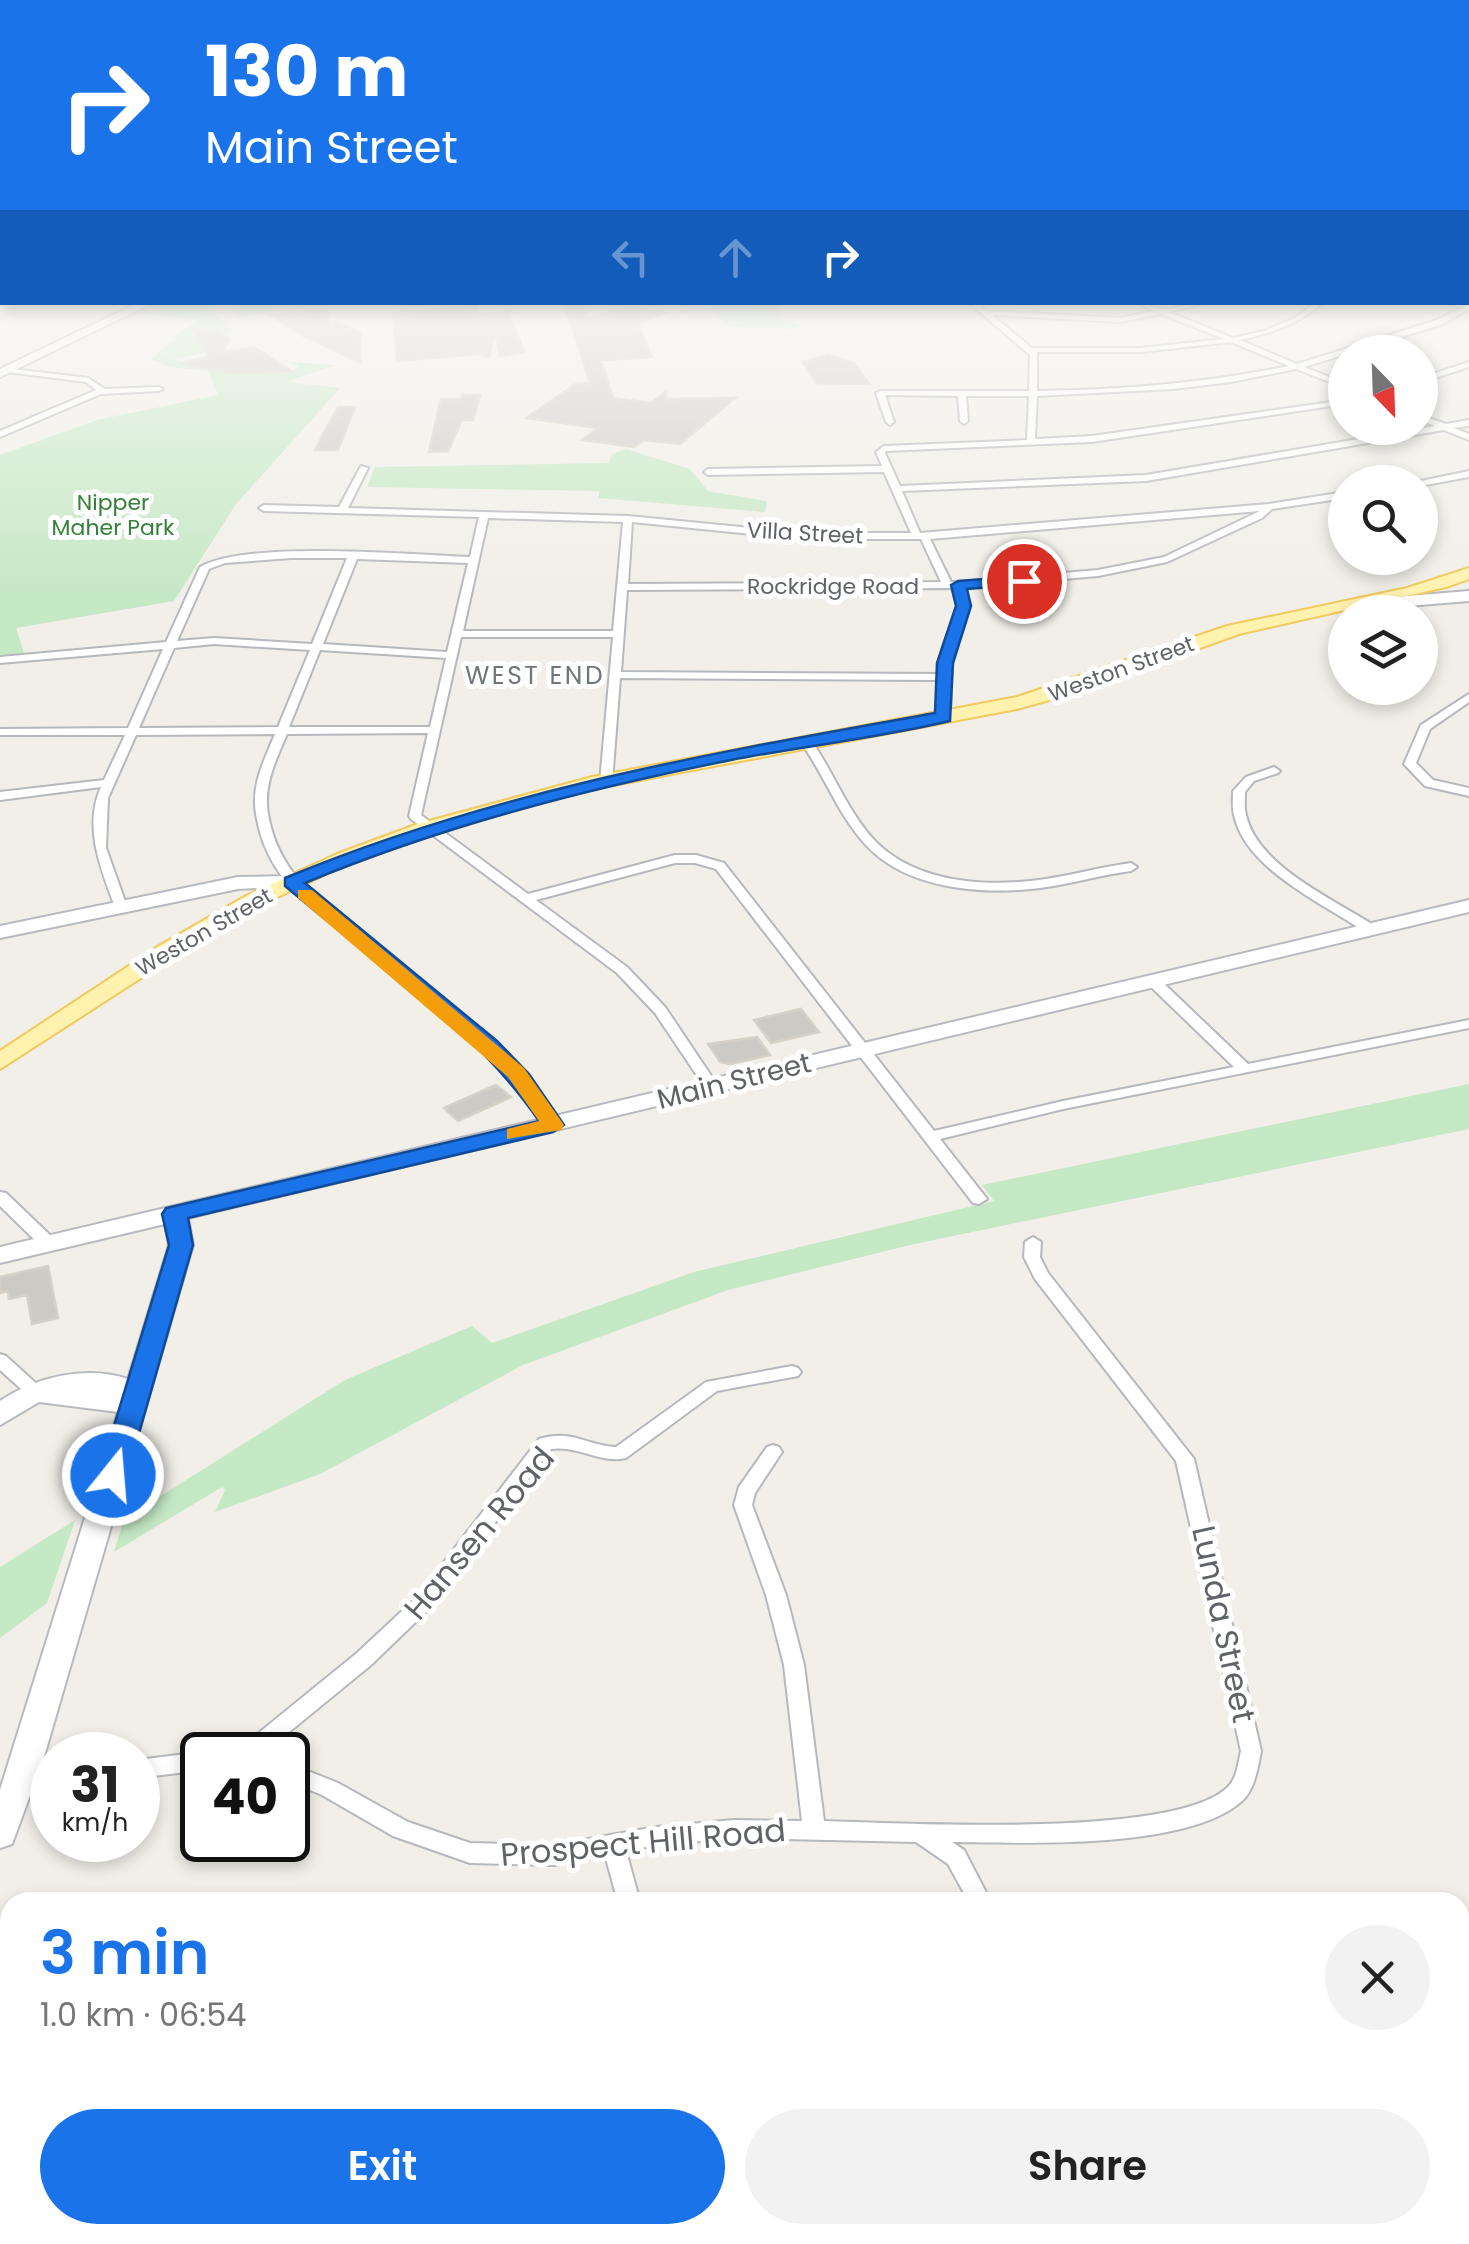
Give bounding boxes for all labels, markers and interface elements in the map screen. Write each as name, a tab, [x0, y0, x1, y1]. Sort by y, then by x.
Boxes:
text: 130 m	[205, 22, 408, 121]
icon: right	[40, 40, 170, 170]
text: Main Street	[205, 116, 458, 179]
icon: left	[603, 230, 658, 285]
icon: ahead	[708, 230, 763, 285]
icon: right	[813, 230, 868, 285]
north arrow	[1328, 335, 1438, 445]
map controls	[1328, 335, 1438, 705]
button: search	[1328, 465, 1438, 575]
park label: Nipper Maher Park	[52, 487, 175, 543]
street label: Villa Street	[746, 514, 864, 552]
pin	[982, 539, 1067, 624]
icon: arrive	[997, 554, 1052, 609]
street label: Rockridge Road	[747, 571, 919, 602]
button: layers	[1328, 595, 1438, 705]
street label: Weston Street	[1044, 628, 1198, 710]
district label: WEST END	[465, 658, 605, 693]
street label: Weston Street	[130, 880, 278, 984]
street label: Main Street	[653, 1043, 815, 1119]
position arrow	[61, 1423, 165, 1527]
street label: Hansen Road	[393, 1437, 565, 1629]
street label: Lunda Street	[1181, 1521, 1267, 1727]
speed limit sign: 40	[180, 1732, 310, 1862]
text: 31	[70, 1749, 120, 1820]
text: km/h	[62, 1805, 128, 1840]
street label: Prospect Hill Road	[498, 1807, 788, 1877]
text: 3 min	[40, 1911, 209, 1995]
button: close	[1325, 1925, 1430, 2030]
text: 1.0 km · 06:54	[40, 1992, 246, 2037]
button: Exit	[40, 2109, 725, 2224]
button: Share	[745, 2109, 1430, 2224]

